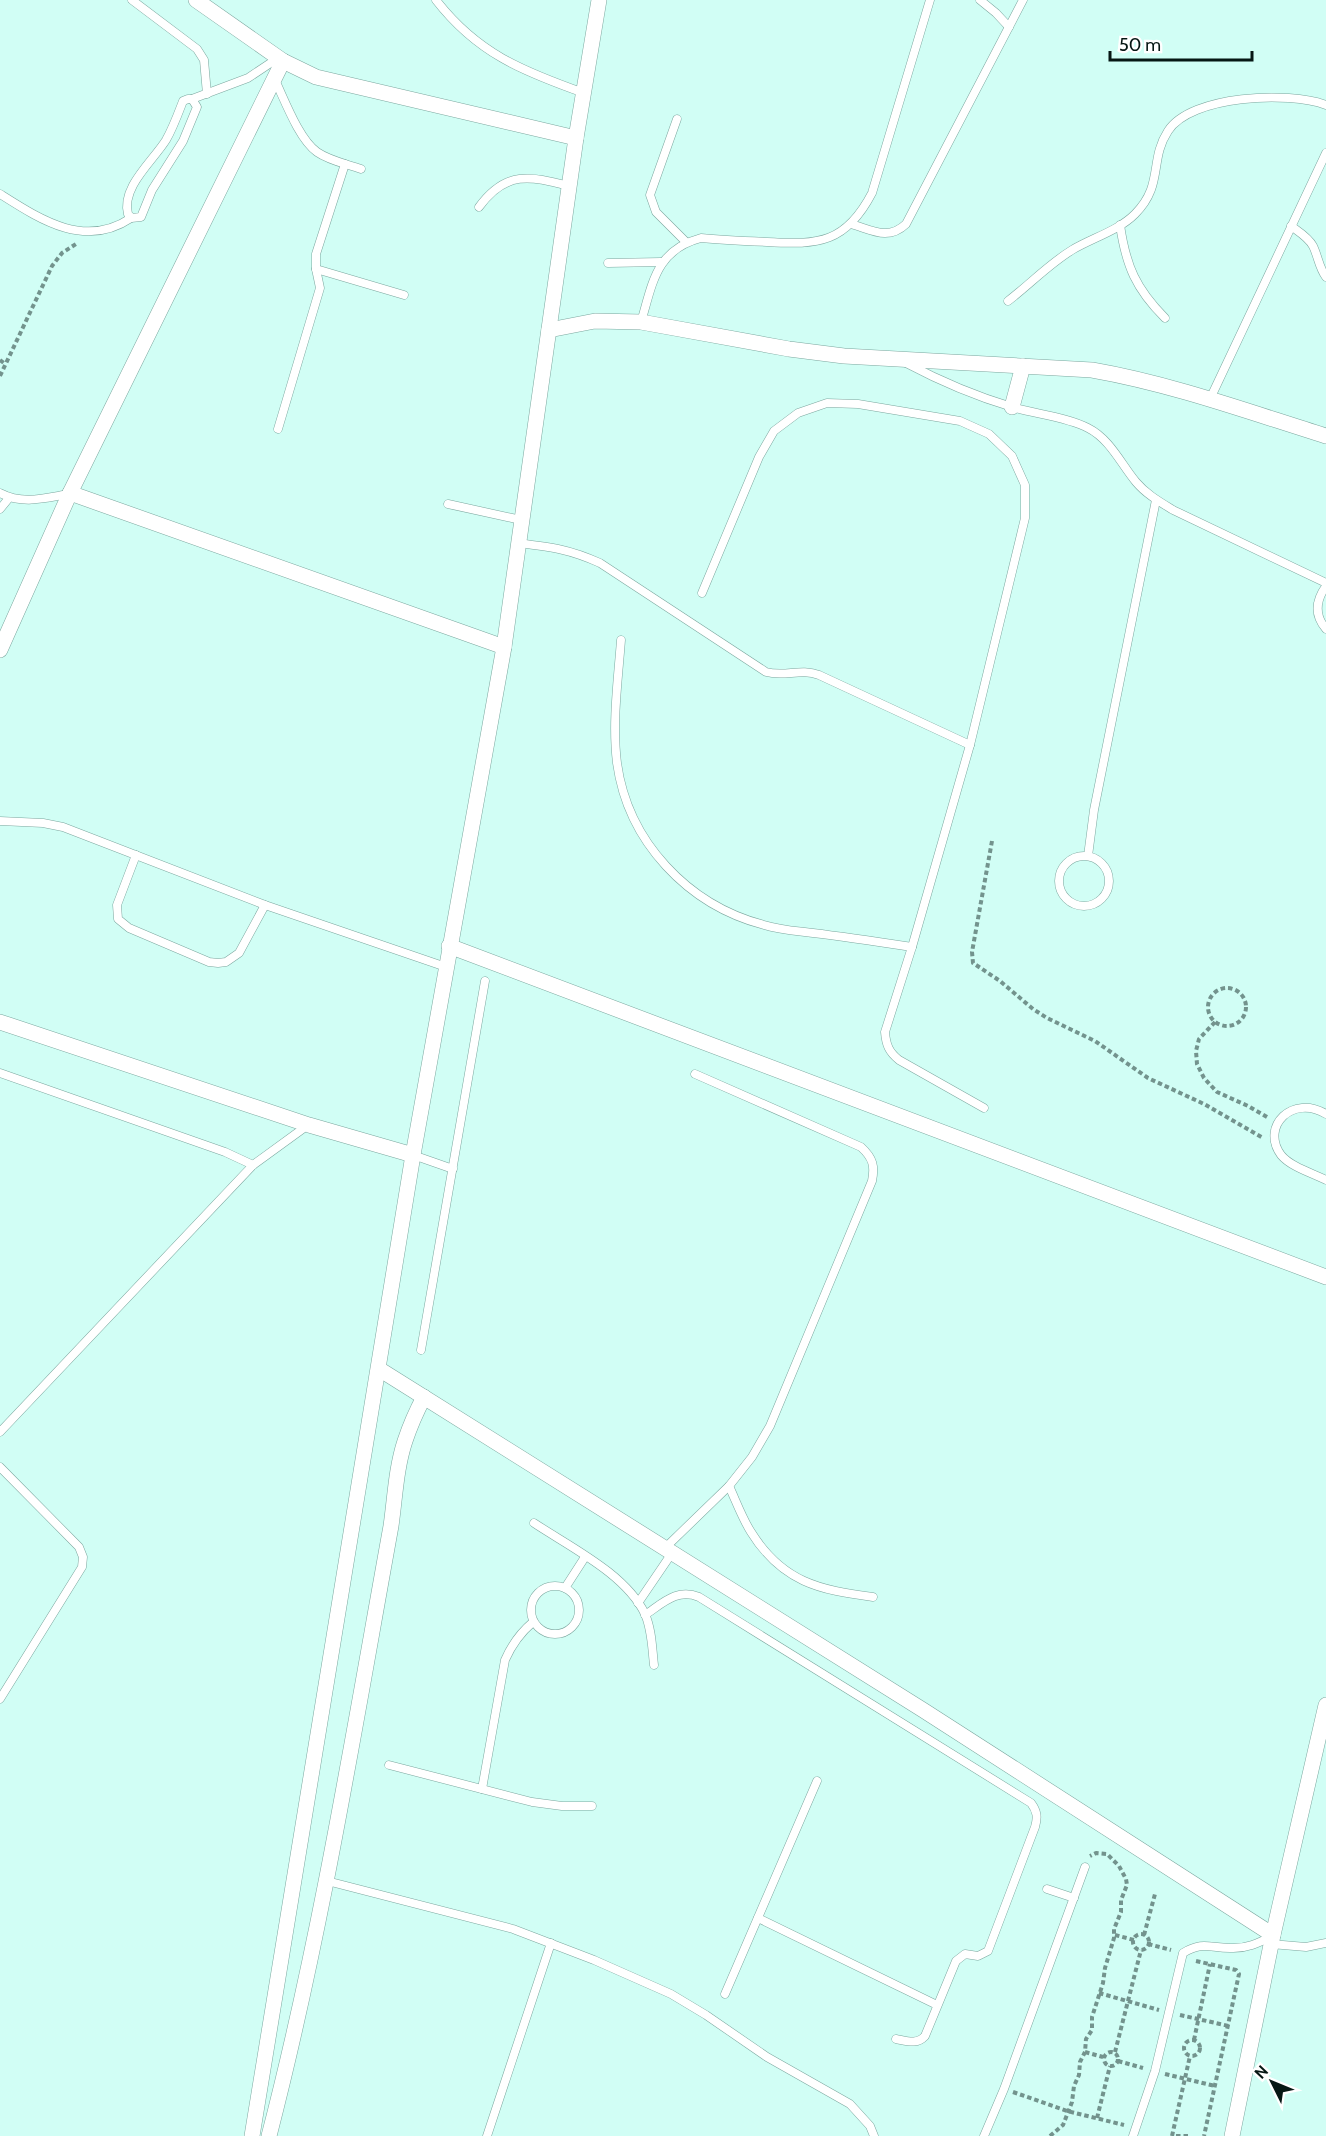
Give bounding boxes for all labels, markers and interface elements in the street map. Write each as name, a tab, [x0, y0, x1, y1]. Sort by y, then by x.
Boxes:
scale bar	[1110, 24, 1252, 62]
text: 50 m	[1119, 34, 1161, 56]
north arrow	[1242, 2052, 1302, 2112]
text: N	[1251, 2061, 1272, 2083]

